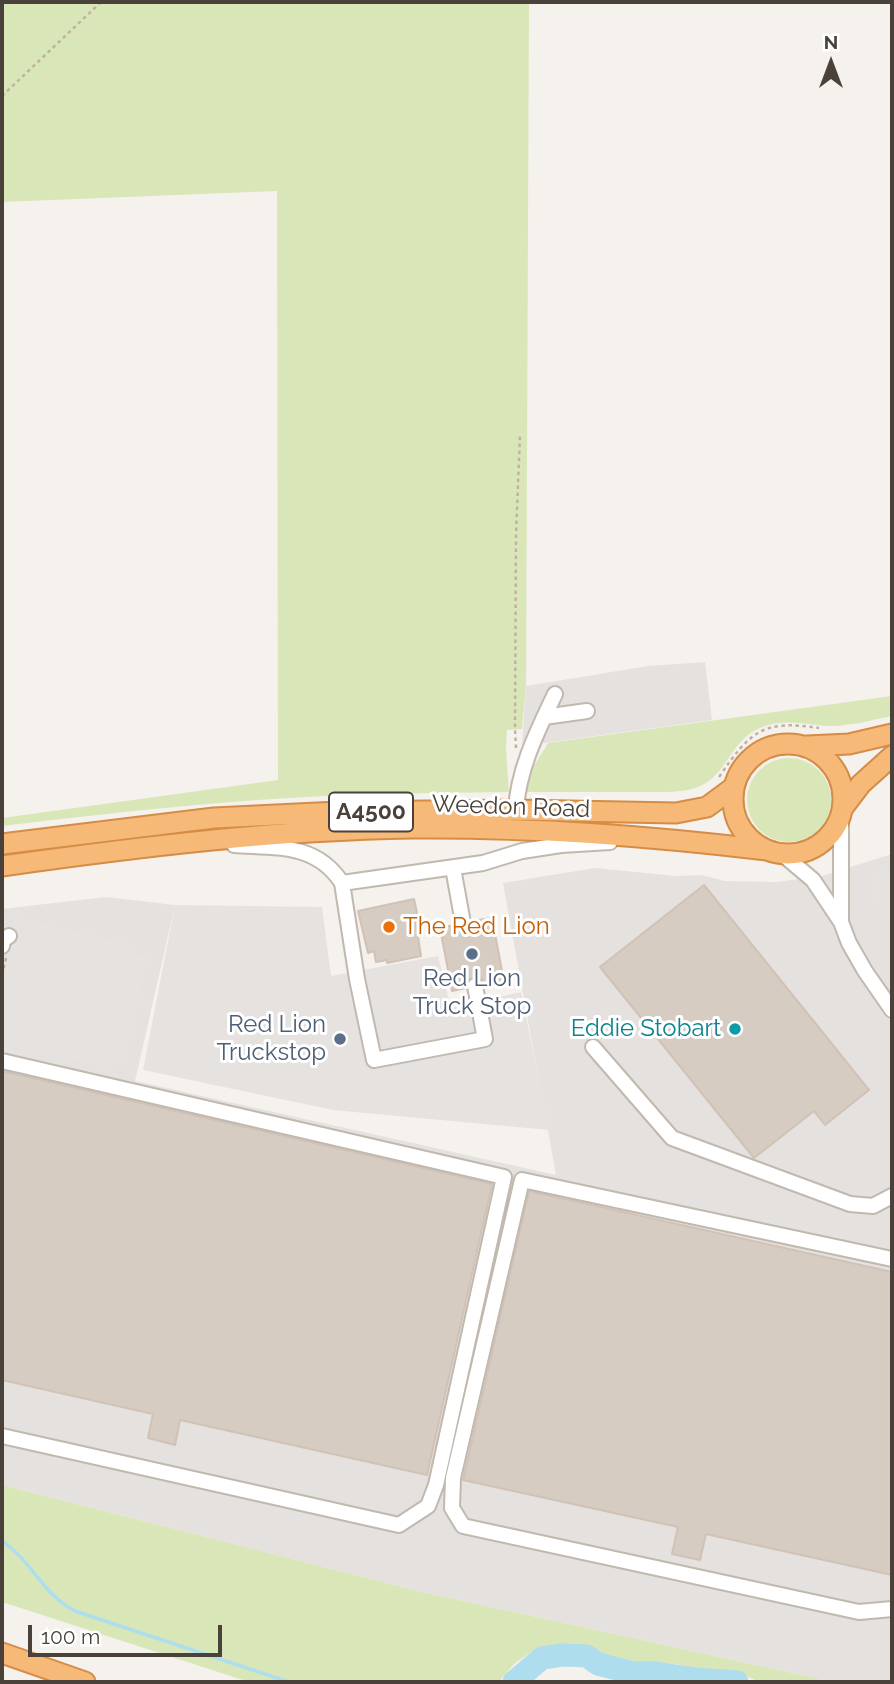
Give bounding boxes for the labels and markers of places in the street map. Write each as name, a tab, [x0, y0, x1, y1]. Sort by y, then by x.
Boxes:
place label: The Red Lion	[403, 913, 550, 941]
marker: The Red Lion	[381, 919, 397, 935]
marker: Red Lion Truck Stop	[464, 946, 480, 962]
place label: Red Lion Truck Stop	[413, 965, 531, 1021]
place label: Red Lion Truckstop	[216, 1011, 326, 1067]
place label: Eddie Stobart	[571, 1015, 721, 1043]
marker: Eddie Stobart	[727, 1021, 743, 1037]
marker: Red Lion Truckstop	[332, 1031, 348, 1047]

